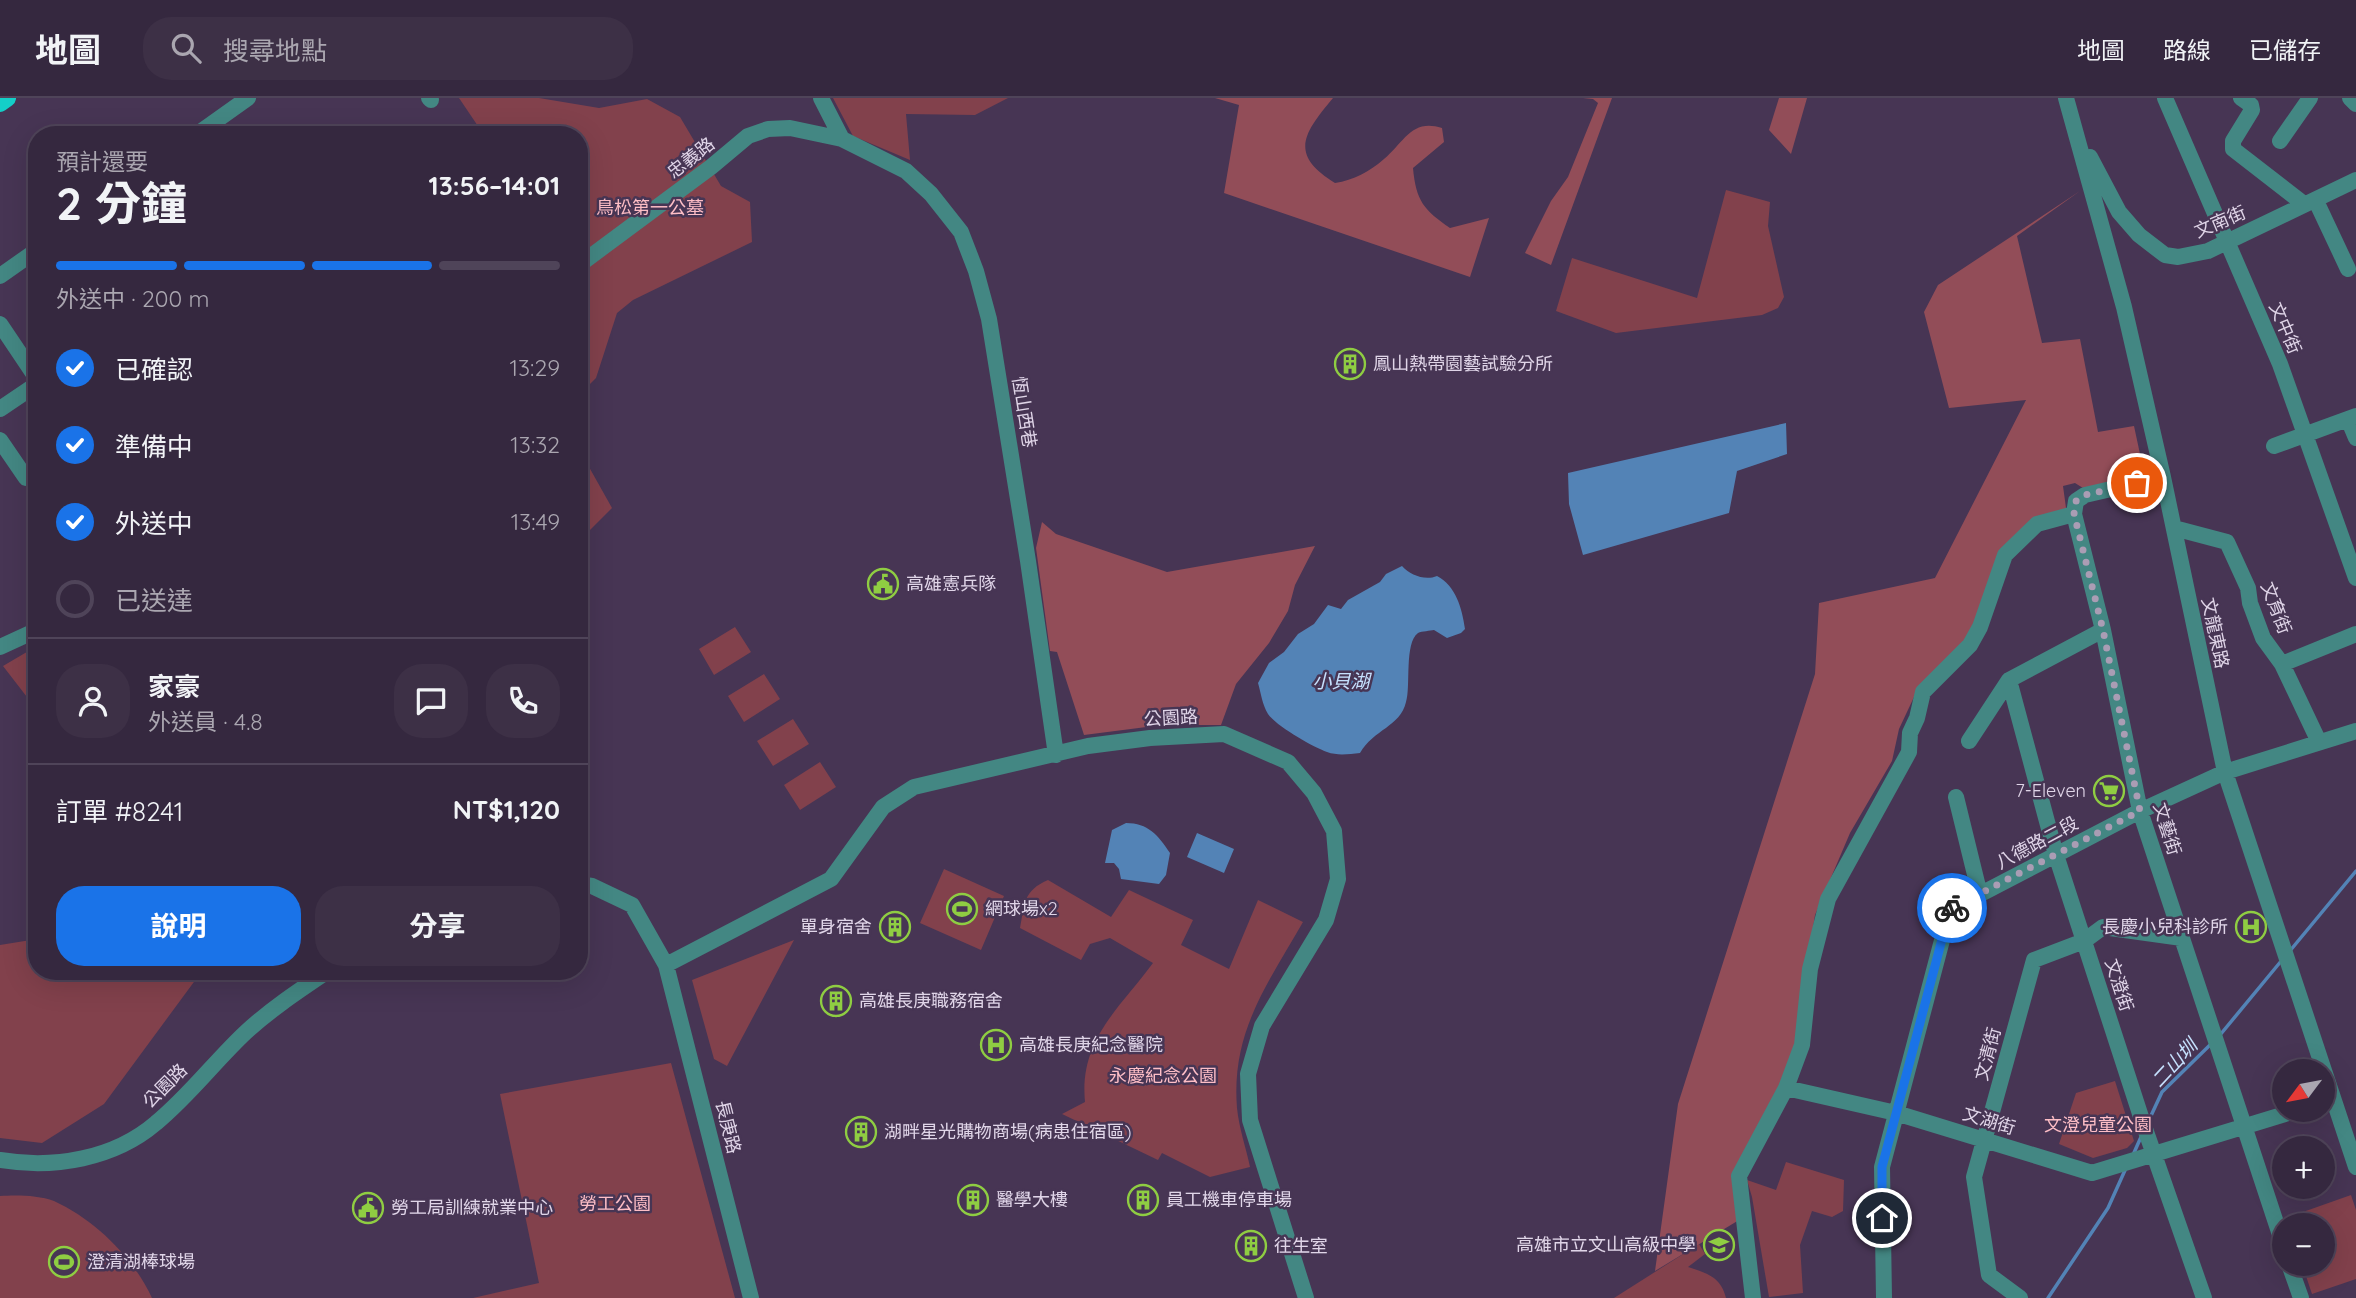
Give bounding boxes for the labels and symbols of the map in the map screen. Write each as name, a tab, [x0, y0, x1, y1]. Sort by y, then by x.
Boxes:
street label: 忠義路	[662, 132, 719, 183]
park label: 鳥松第一公墓	[596, 196, 704, 219]
street label: 文南街	[2190, 200, 2249, 243]
street label: 文中街	[2264, 298, 2307, 357]
building icon: 鳳山熱帶園藝試驗分所	[1333, 347, 1367, 381]
place label: 鳳山熱帶園藝試驗分所	[1373, 352, 1553, 375]
street label: 恆山西巷	[1008, 375, 1041, 449]
pin	[2107, 453, 2167, 513]
public building icon: 高雄憲兵隊	[866, 567, 900, 601]
place label: 高雄憲兵隊	[906, 572, 996, 595]
street label: 文育街	[2256, 578, 2297, 637]
street label: 文龍東路	[2197, 595, 2234, 671]
water label: 小貝湖	[1312, 669, 1372, 693]
street label: 公園路	[1143, 705, 1199, 730]
supermarket icon: 7-Eleven	[2092, 774, 2126, 808]
place label: 7-Eleven	[2015, 779, 2086, 802]
street label: 文藝街	[2149, 800, 2186, 858]
street label: 八德路二段	[1992, 811, 2082, 874]
courier	[1917, 873, 1987, 943]
sports icon: 網球場x2	[945, 892, 979, 926]
place label: 網球場x2	[985, 897, 1058, 920]
building icon: 單身宿舍	[878, 910, 912, 944]
hospital icon: 長慶小兒科診所	[2234, 910, 2268, 944]
place label: 單身宿舍	[800, 915, 872, 938]
place label: 長慶小兒科診所	[2102, 915, 2228, 938]
street label: 文澄街	[2100, 956, 2139, 1014]
building icon: 高雄長庚職務宿舍	[819, 984, 853, 1018]
place label: 高雄長庚職務宿舍	[859, 989, 1003, 1012]
street label: 文清街	[1969, 1025, 2006, 1083]
hospital icon: 高雄長庚紀念醫院	[979, 1028, 1013, 1062]
water label: 二山圳	[2146, 1032, 2204, 1092]
place label: 高雄長庚紀念醫院	[1019, 1033, 1163, 1056]
street label: 公園路	[137, 1058, 192, 1113]
north arrow	[2272, 1059, 2334, 1122]
park label: 永慶紀念公園	[1109, 1064, 1217, 1087]
street label: 長庚路	[711, 1098, 746, 1156]
street label: 文湖街	[1960, 1102, 2018, 1139]
park label: 文澄兒童公園	[2044, 1113, 2152, 1136]
building icon: 湖畔星光購物商場(病患住宿區)	[844, 1115, 878, 1149]
place label: 湖畔星光購物商場(病患住宿區)	[884, 1120, 1131, 1143]
building icon: 醫學大樓	[956, 1183, 990, 1217]
building icon: 員工機車停車場	[1126, 1183, 1160, 1217]
place label: 醫學大樓	[996, 1188, 1068, 1211]
place label: 員工機車停車場	[1166, 1188, 1292, 1211]
pin	[1852, 1188, 1912, 1248]
public building icon: 勞工局訓練就業中心	[351, 1191, 385, 1225]
park label: 勞工公園	[579, 1192, 651, 1215]
place label: 勞工局訓練就業中心	[391, 1196, 553, 1219]
school or university icon: 高雄市立文山高級中學	[1702, 1228, 1736, 1262]
building icon: 往生室	[1234, 1229, 1268, 1263]
place label: 高雄市立文山高級中學	[1516, 1233, 1696, 1256]
place label: 往生室	[1274, 1234, 1328, 1257]
sports icon: 澄清湖棒球場	[47, 1245, 81, 1279]
place label: 澄清湖棒球場	[87, 1250, 195, 1273]

